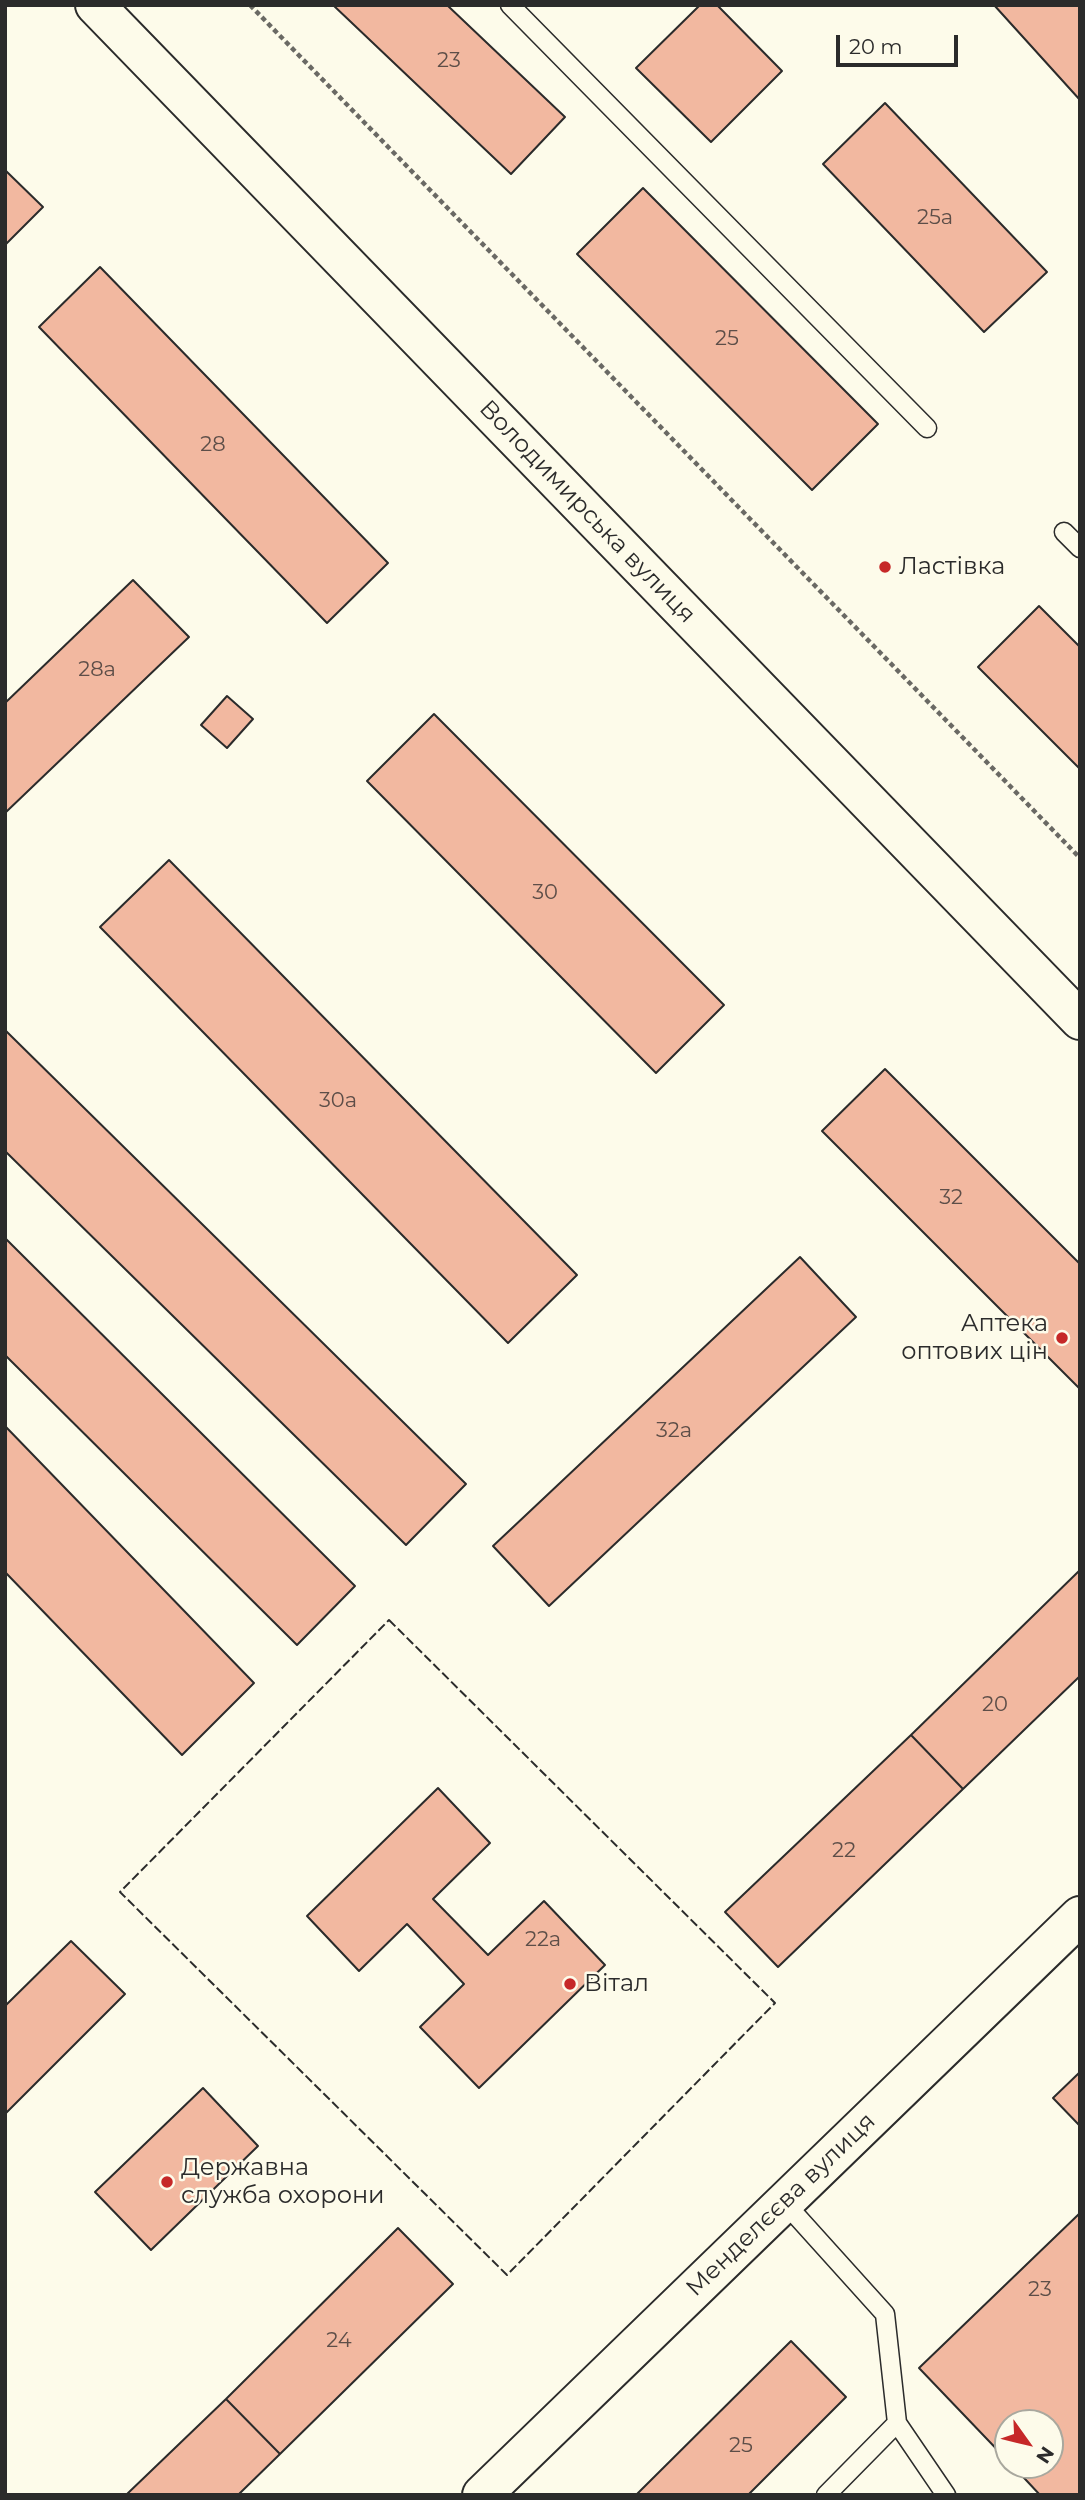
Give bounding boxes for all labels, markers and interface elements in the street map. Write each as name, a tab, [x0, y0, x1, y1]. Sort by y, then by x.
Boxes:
scale bar	[840, 21, 962, 65]
text: 20 m	[849, 34, 903, 59]
house number: 23	[437, 48, 461, 74]
house number: 25а	[917, 205, 953, 231]
house number: 25	[715, 326, 739, 352]
street label: Володимирська вулиця	[473, 395, 701, 629]
house number: 28	[200, 432, 226, 458]
place label: Ластівка	[899, 553, 1005, 581]
marker: Ластівка	[877, 559, 893, 575]
house number: 28а	[78, 657, 116, 683]
house number: 30	[532, 880, 558, 906]
house number: 30а	[319, 1088, 357, 1114]
house number: 32	[939, 1185, 963, 1211]
place label: Аптека оптових цін	[901, 1310, 1048, 1366]
marker: Аптека оптових цін	[1054, 1330, 1070, 1346]
house number: 32а	[656, 1418, 692, 1444]
house number: 20	[982, 1692, 1008, 1718]
house number: 22	[832, 1838, 856, 1864]
house number: 22а	[525, 1927, 561, 1953]
place label: Вітал	[584, 1970, 649, 1998]
marker: Вітал	[562, 1976, 578, 1992]
street label: Менделєєва вулиця	[680, 2107, 882, 2303]
place label: Державна служба охорони	[181, 2154, 385, 2210]
marker: Державна служба охорони	[159, 2174, 175, 2190]
house number: 23	[1028, 2277, 1052, 2303]
house number: 24	[326, 2328, 352, 2354]
north arrow	[994, 2409, 1064, 2479]
house number: 25	[729, 2433, 753, 2459]
text: N	[1031, 2442, 1059, 2468]

